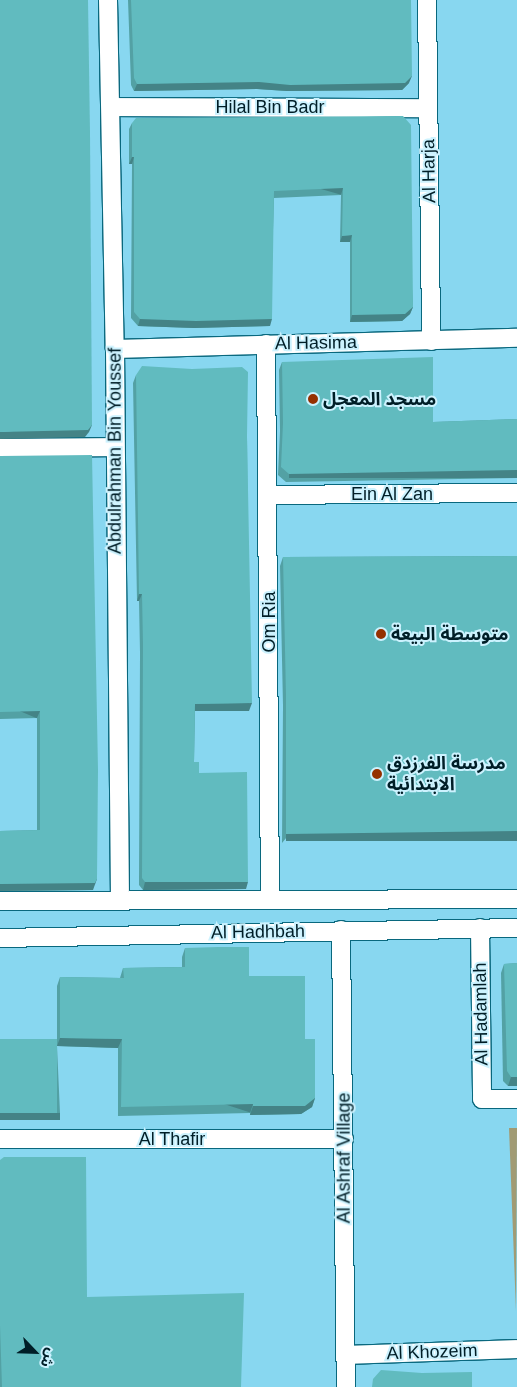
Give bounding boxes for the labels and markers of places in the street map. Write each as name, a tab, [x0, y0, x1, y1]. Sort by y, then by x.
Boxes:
place label: مسجد المعجل	[323, 388, 436, 410]
marker: مسجد المعجل	[307, 393, 319, 405]
place label: متوسطة البيعة	[391, 623, 509, 645]
marker: متوسطة البيعة	[375, 628, 387, 640]
place label: مدرسة الفرزدق الابتدائية	[387, 753, 506, 796]
marker: مدرسة الفرزدق الابتدائية	[371, 768, 383, 780]

